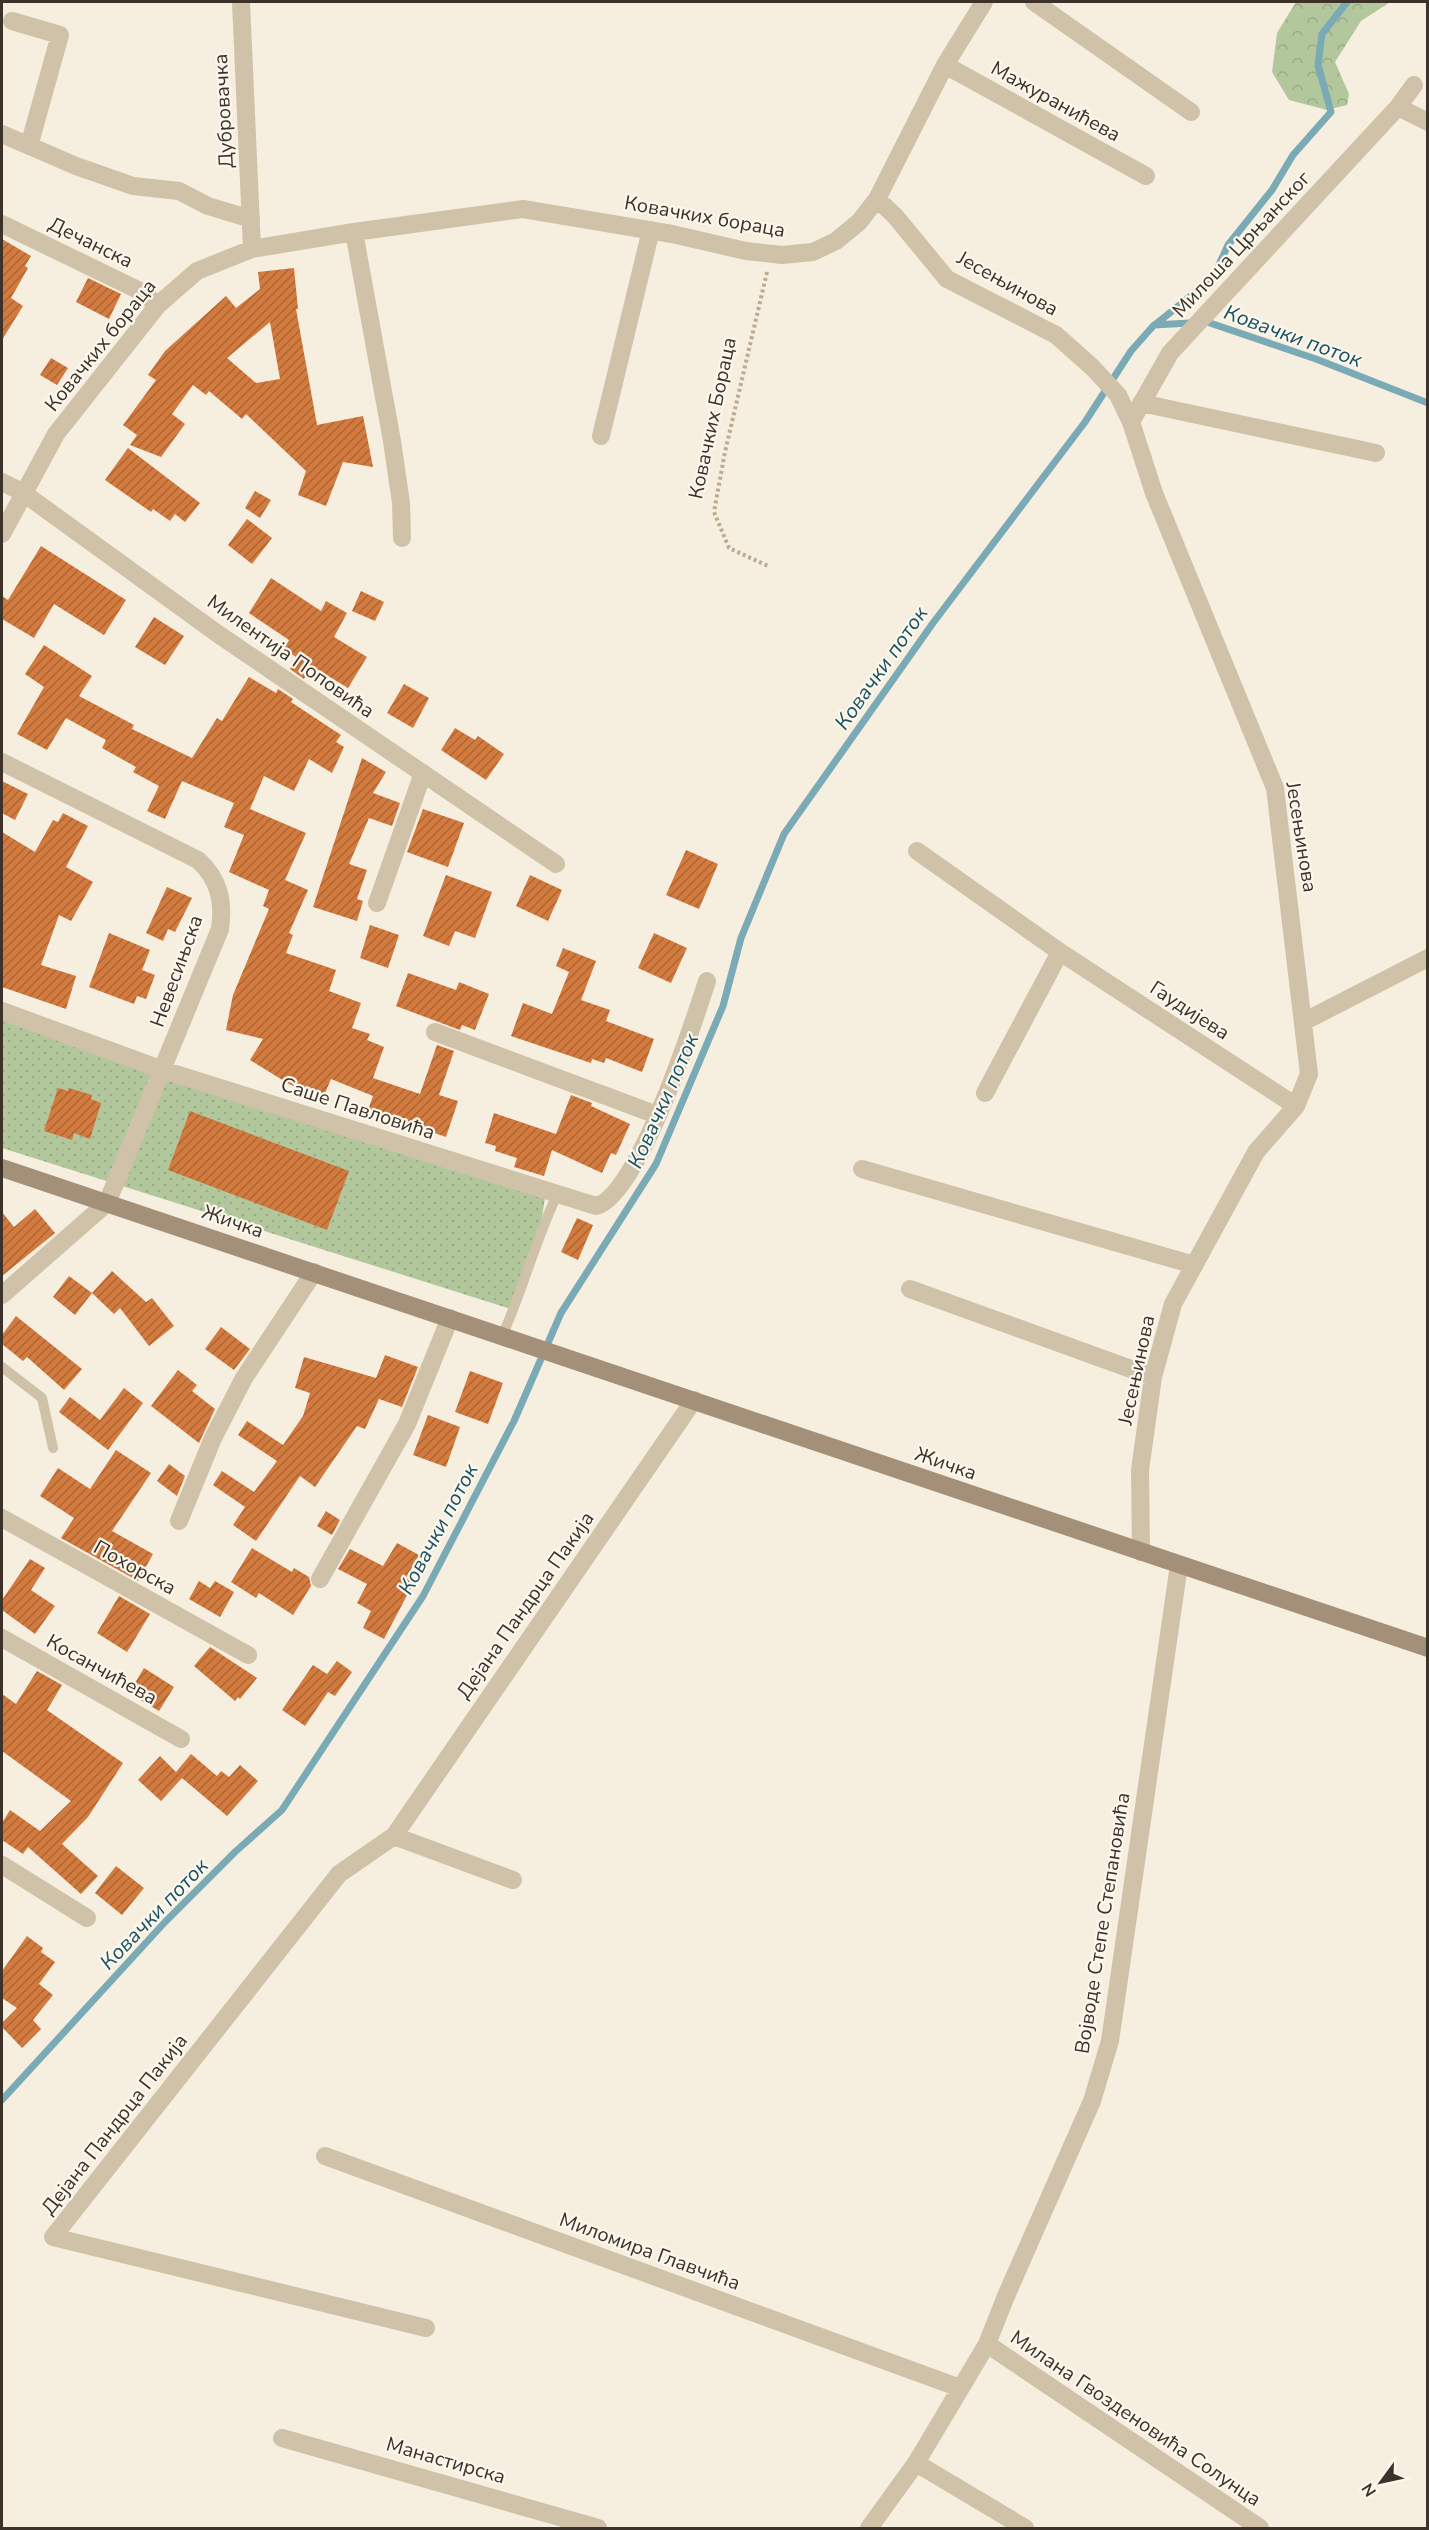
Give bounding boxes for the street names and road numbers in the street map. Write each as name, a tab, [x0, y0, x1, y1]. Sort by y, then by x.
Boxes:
street label: Дубровачка	[207, 53, 240, 169]
street label: Мажуранићева	[986, 55, 1125, 148]
street label: Милоша Црњанског	[1166, 165, 1317, 324]
street label: Ковачких бораца	[622, 189, 787, 244]
street label: Дечанска	[44, 210, 137, 274]
street label: Јесењинова	[951, 244, 1063, 322]
street label: Ковачких бораца	[39, 274, 162, 417]
street label: Ковачких Бораца	[682, 335, 743, 501]
street label: Милентија Поповића	[202, 588, 380, 724]
street label: Јесењинова	[1279, 779, 1324, 894]
street label: Невесињска	[144, 911, 209, 1031]
street label: Гаудијева	[1145, 975, 1235, 1046]
street label: Саше Павловића	[277, 1071, 438, 1146]
street label: Жичка	[198, 1198, 267, 1245]
street label: Јесењинова	[1111, 1313, 1161, 1429]
street label: Жичка	[911, 1440, 980, 1487]
street label: Дејана Пандрца Пакија	[450, 1506, 600, 1704]
street label: Похорска	[89, 1534, 181, 1601]
street label: Косанчићева	[41, 1628, 162, 1711]
street label: Војводе Степе Степановића	[1068, 1790, 1136, 2056]
street label: Дејана Пандрца Пакија	[35, 2028, 194, 2220]
street label: Миломира Главчића	[556, 2206, 744, 2297]
street label: Милана Гвозденовића Солунца	[1005, 2324, 1266, 2513]
street label: Манастирска	[383, 2431, 509, 2490]

